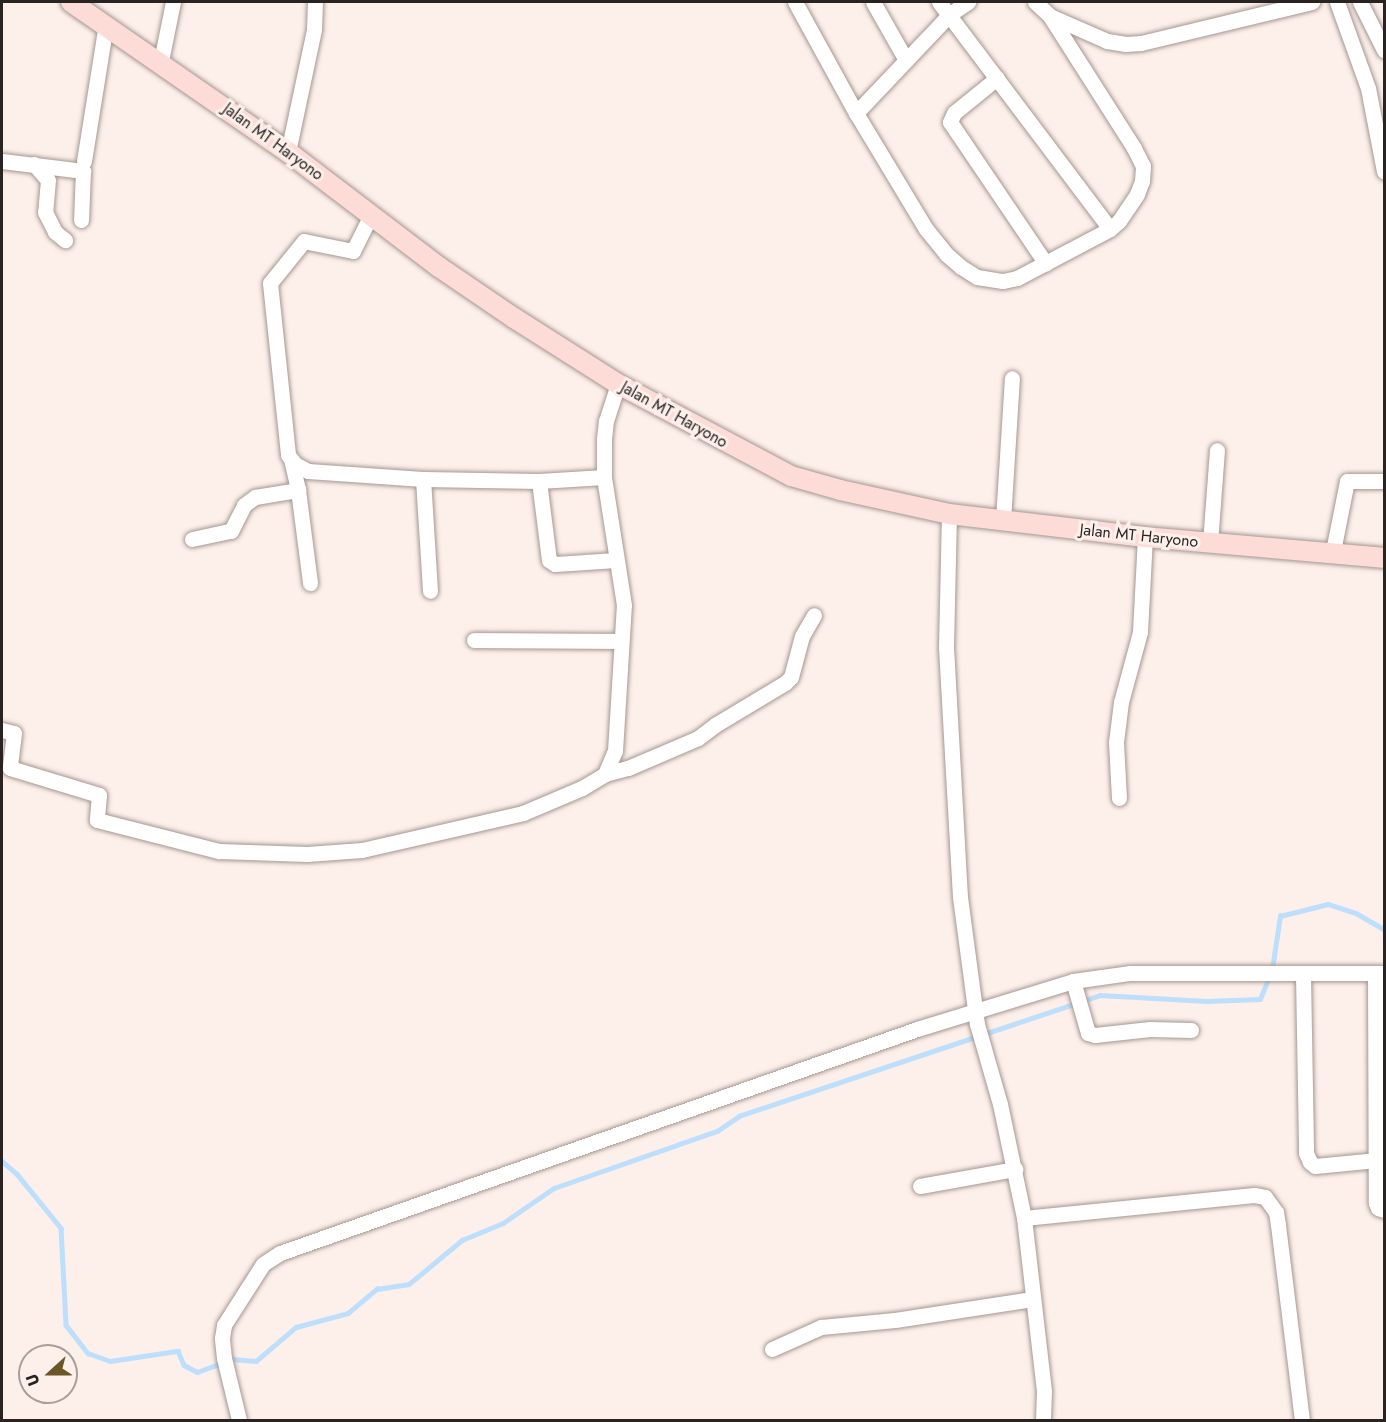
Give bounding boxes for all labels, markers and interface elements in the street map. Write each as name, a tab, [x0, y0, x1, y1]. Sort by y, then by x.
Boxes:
street label: Jalan MT Haryono	[219, 99, 327, 185]
street label: Jalan MT Haryono	[617, 378, 731, 452]
street label: Jalan MT Haryono	[1079, 520, 1199, 552]
north arrow	[18, 1344, 78, 1404]
text: U	[20, 1371, 45, 1389]

